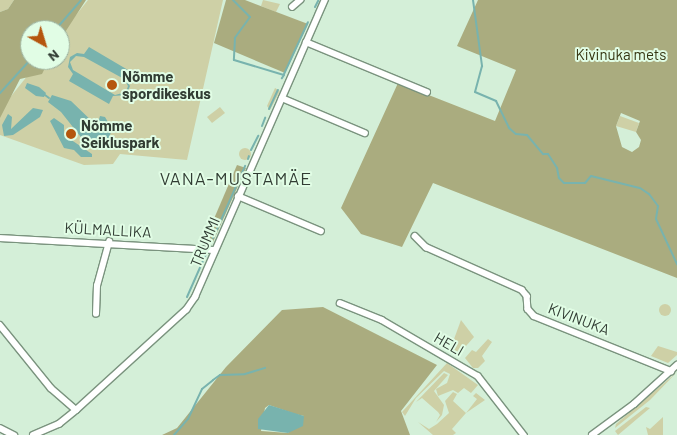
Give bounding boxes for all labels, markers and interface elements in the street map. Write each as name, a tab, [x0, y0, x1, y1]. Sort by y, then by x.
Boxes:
north arrow	[20, 20, 70, 70]
park label: Kivinuka mets	[576, 46, 666, 64]
text: N	[45, 47, 63, 66]
place label: Nõmme spordikeskus	[122, 67, 211, 102]
marker: Nõmme spordikeskus	[106, 79, 118, 91]
place label: Nõmme Seikluspark	[81, 116, 159, 151]
marker: Nõmme Seikluspark	[65, 128, 77, 140]
district label: VANA-MUSTAMÄE	[158, 167, 314, 189]
street label: TRUMMI	[186, 214, 224, 270]
street label: KÜLMALLIKA	[64, 219, 152, 241]
street label: KIVINUKA	[546, 299, 612, 339]
street label: HELI	[431, 328, 467, 360]

